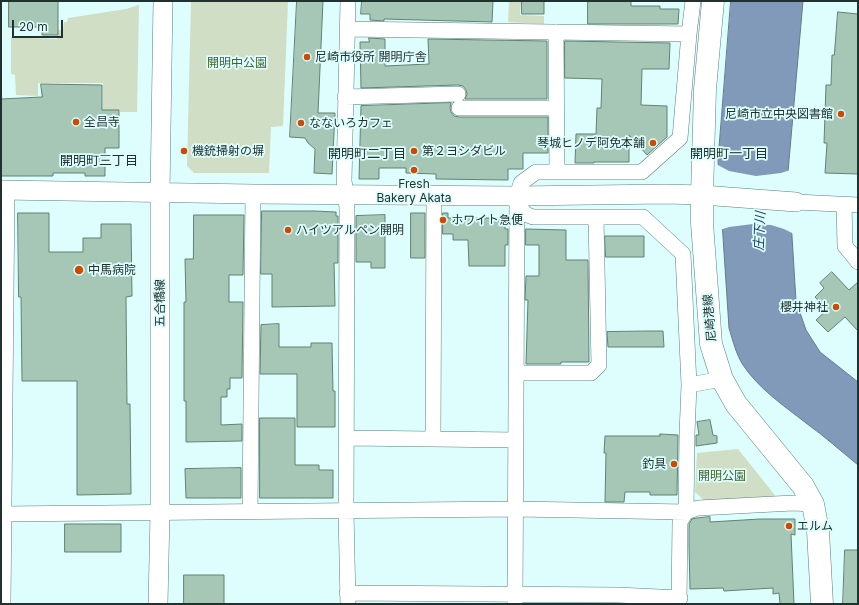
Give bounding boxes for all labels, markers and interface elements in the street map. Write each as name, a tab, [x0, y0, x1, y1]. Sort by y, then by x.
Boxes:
scale bar	[14, 12, 65, 38]
text: 20 m	[19, 19, 48, 34]
place label: 尼崎市役所 開明庁舎	[315, 50, 426, 64]
marker: 尼崎市役所 開明庁舎	[302, 52, 312, 62]
park label: 開明中公園	[207, 56, 267, 70]
place label: 尼崎市立中央図書館	[725, 107, 833, 121]
marker: 尼崎市立中央図書館	[836, 109, 846, 119]
place label: 全昌寺	[84, 115, 120, 129]
place label: なないろカフェ	[309, 116, 393, 130]
marker: 全昌寺	[71, 117, 81, 127]
marker: なないろカフェ	[296, 118, 306, 128]
place label: 琴城ヒノデ阿免本舗	[537, 136, 645, 150]
marker: 琴城ヒノデ阿免本舗	[648, 138, 658, 148]
place label: 機銃掃射の塀	[192, 144, 264, 158]
place label: 第２ヨシダビル	[422, 144, 506, 158]
marker: 機銃掃射の塀	[179, 146, 189, 156]
district label: 開明町二丁目	[328, 146, 406, 162]
marker: 第２ヨシダビル	[409, 146, 419, 156]
district label: 開明町一丁目	[690, 146, 768, 162]
district label: 開明町三丁目	[60, 153, 138, 169]
marker: Fresh Bakery Akata	[409, 165, 419, 175]
place label: Fresh Bakery Akata	[376, 177, 452, 205]
water label: 庄下川	[751, 211, 769, 251]
place label: ホワイト急便	[451, 213, 523, 227]
marker: ホワイト急便	[438, 215, 448, 225]
place label: ハイツアルペン開明	[296, 223, 404, 237]
marker: ハイツアルペン開明	[283, 225, 293, 235]
place label: 中馬病院	[88, 263, 136, 277]
marker: 中馬病院	[73, 264, 85, 276]
street label: 五合橋線	[153, 279, 167, 327]
street label: 尼崎港線	[701, 293, 719, 343]
place label: 櫻井神社	[780, 300, 828, 314]
marker: 櫻井神社	[831, 302, 841, 312]
place label: 釣具	[642, 457, 666, 471]
marker: 釣具	[669, 459, 679, 469]
park label: 開明公園	[698, 469, 746, 483]
place label: エルム	[797, 519, 833, 533]
marker: エルム	[784, 521, 794, 531]

